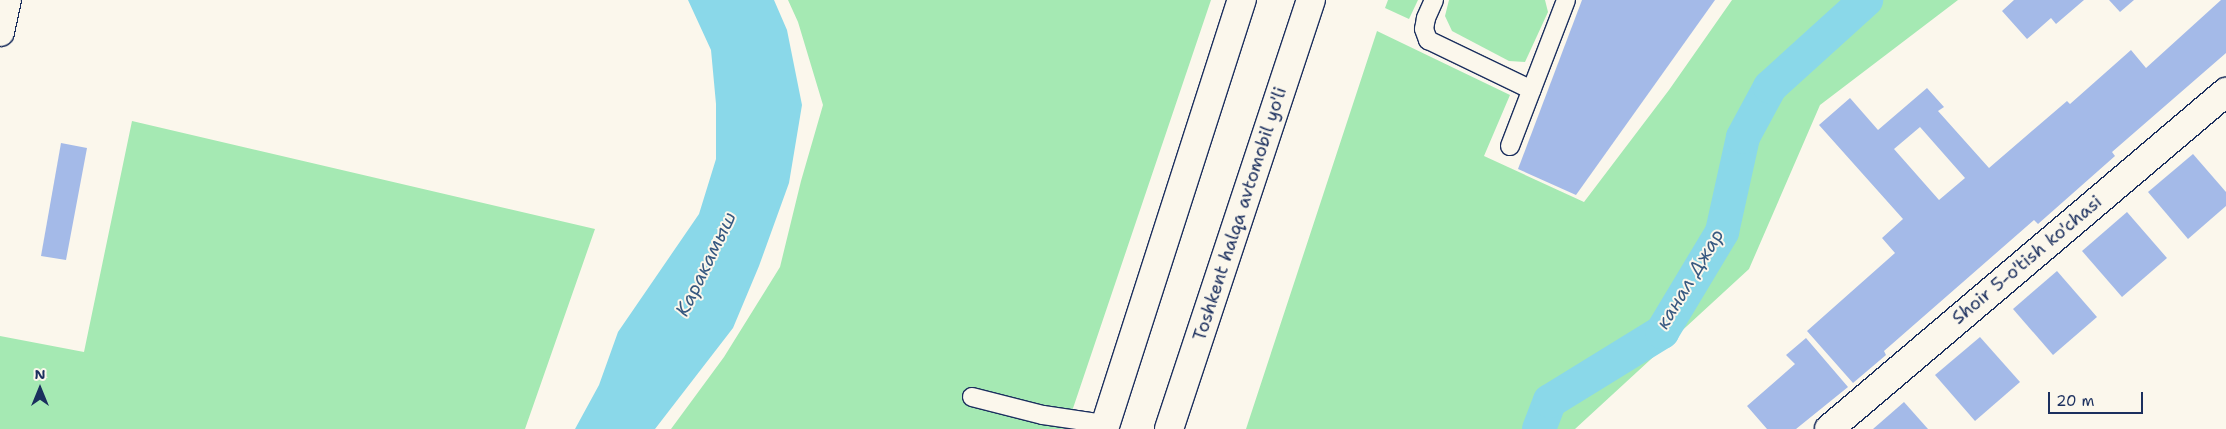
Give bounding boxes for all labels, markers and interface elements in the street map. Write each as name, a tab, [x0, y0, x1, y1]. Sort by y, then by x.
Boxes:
street label: Toshkent halqa avtomobil yo'li	[1189, 84, 1291, 344]
street label: Shoir 5-o'tish ko'chasi	[1948, 191, 2106, 329]
water label: Каракамыш	[671, 208, 741, 320]
water label: канал Джар	[1651, 225, 1729, 333]
north arrow	[15, 364, 65, 414]
text: N	[34, 365, 46, 383]
scale bar	[2051, 382, 2146, 414]
text: 20 m	[2056, 391, 2095, 411]

